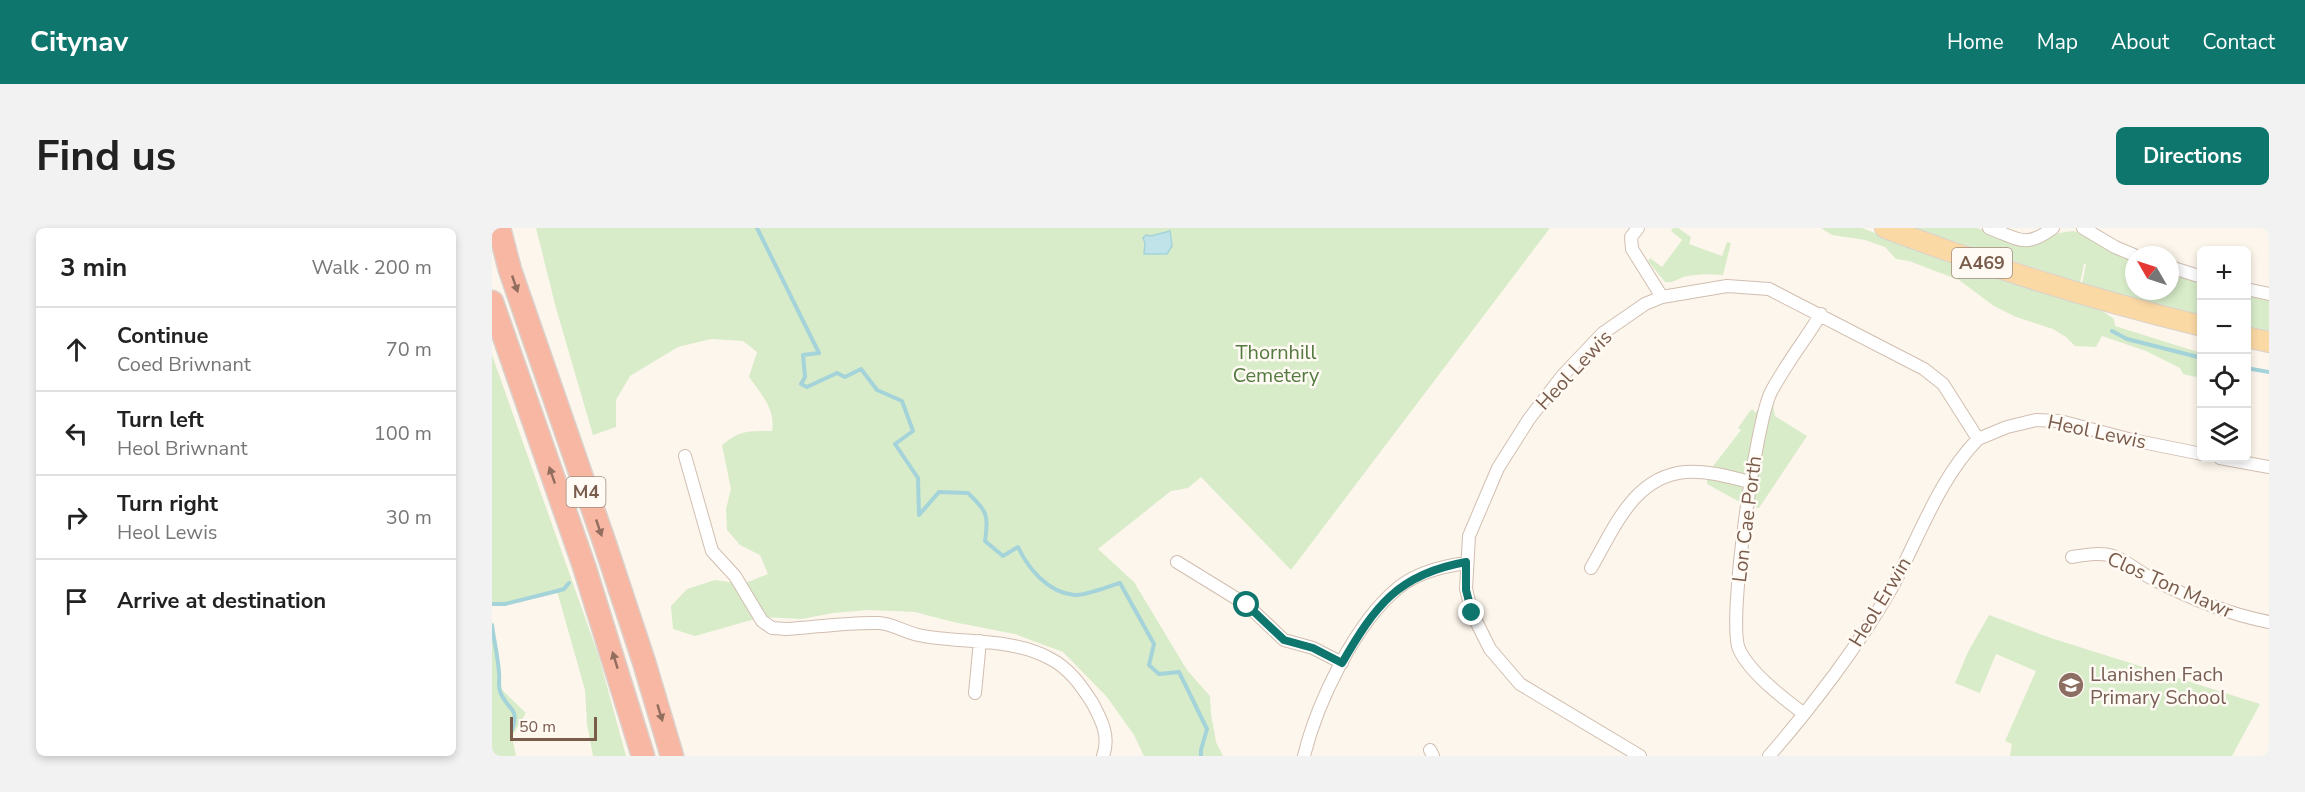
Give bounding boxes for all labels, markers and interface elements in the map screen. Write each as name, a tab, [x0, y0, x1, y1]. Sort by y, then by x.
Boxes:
text: Citynav	[30, 23, 128, 61]
text: Home	[1947, 28, 2004, 56]
text: Map	[2037, 28, 2078, 56]
text: About	[2111, 28, 2169, 56]
text: Contact	[2202, 28, 2275, 56]
button: Directions	[2116, 127, 2269, 185]
text: Find us	[36, 128, 176, 185]
north arrow	[2125, 246, 2179, 300]
map controls	[2197, 246, 2251, 462]
button: +	[2197, 246, 2251, 300]
road number: A469	[1952, 248, 2012, 278]
text: 3 min	[60, 250, 127, 285]
text: Walk · 200 m	[312, 254, 432, 281]
one-way arrow	[510, 275, 520, 293]
button: −	[2197, 300, 2251, 354]
text: Continue	[117, 321, 208, 351]
street label: Heol Lewis	[1530, 324, 1618, 416]
icon: ahead	[60, 333, 93, 366]
text: 70 m	[386, 336, 432, 363]
park label: Thornhill Cemetery	[1233, 339, 1320, 389]
text: Coed Briwnant	[117, 351, 251, 378]
button: locate	[2197, 354, 2251, 408]
text: Turn left	[117, 405, 204, 435]
street label: Heol Lewis	[2045, 408, 2149, 456]
button: layers	[2197, 408, 2251, 462]
icon: left	[60, 417, 93, 450]
text: 100 m	[374, 420, 432, 447]
text: Heol Briwnant	[117, 435, 248, 462]
street label: Lon Cae Porth	[1726, 454, 1768, 584]
one-way arrow	[547, 466, 557, 484]
road number: M4	[566, 477, 605, 507]
text: Turn right	[117, 489, 218, 519]
icon: right	[60, 501, 93, 534]
text: 30 m	[386, 504, 432, 531]
text: Heol Lewis	[117, 519, 217, 546]
one-way arrow	[595, 519, 605, 537]
street label: Clos Ton Mawr	[2103, 545, 2237, 625]
street label: Heol Erwin	[1843, 552, 1917, 652]
icon: arrive	[60, 585, 93, 618]
text: Arrive at destination	[117, 586, 326, 616]
route start	[1233, 591, 1259, 617]
route end	[1458, 599, 1484, 625]
one-way arrow	[609, 651, 619, 669]
place label: Llanishen Fach Primary School	[2090, 661, 2226, 711]
school or university icon: Llanishen Fach Primary School	[2056, 670, 2086, 700]
one-way arrow	[656, 704, 665, 722]
scale bar	[510, 714, 597, 742]
text: 50 m	[519, 716, 556, 738]

